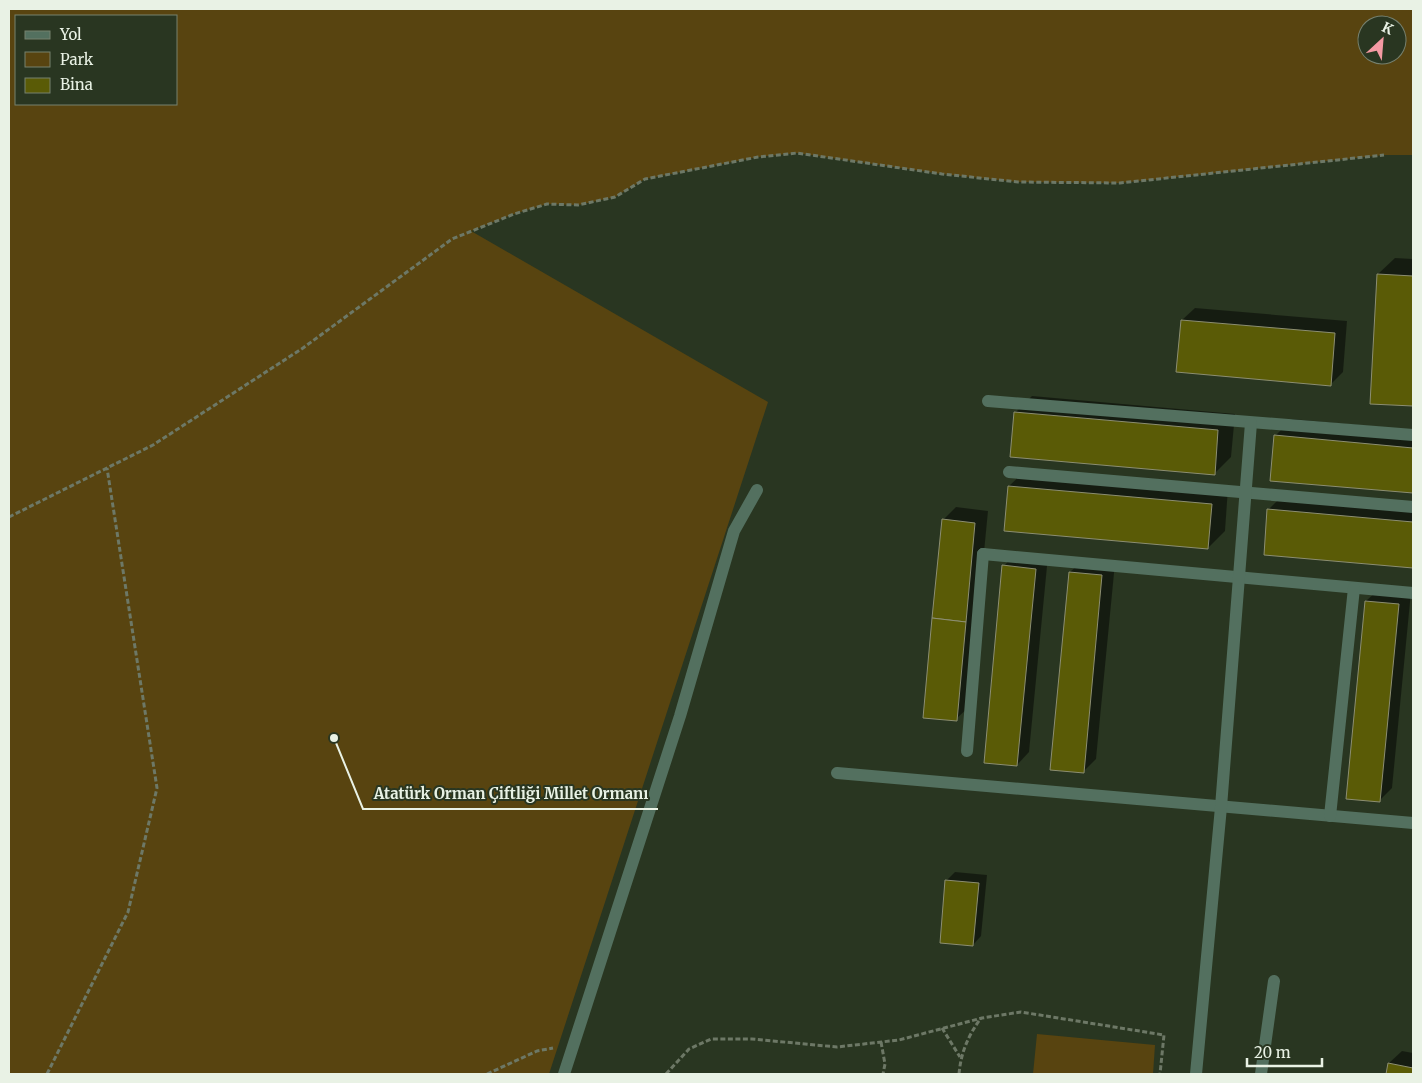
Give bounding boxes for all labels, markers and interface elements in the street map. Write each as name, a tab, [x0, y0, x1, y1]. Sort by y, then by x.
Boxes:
legend	[15, 15, 178, 105]
north arrow	[1357, 15, 1407, 65]
text: K	[1379, 18, 1397, 39]
text: Yol	[59, 25, 82, 44]
text: Park	[60, 50, 94, 69]
text: Bina	[60, 75, 93, 94]
callout: Atatürk Orman Çiftliği Millet Ormanı	[363, 779, 658, 809]
text: Atatürk Orman Çiftliği Millet Ormanı	[373, 784, 648, 803]
scale bar	[1247, 1036, 1322, 1068]
text: 20 m	[1254, 1043, 1291, 1062]

